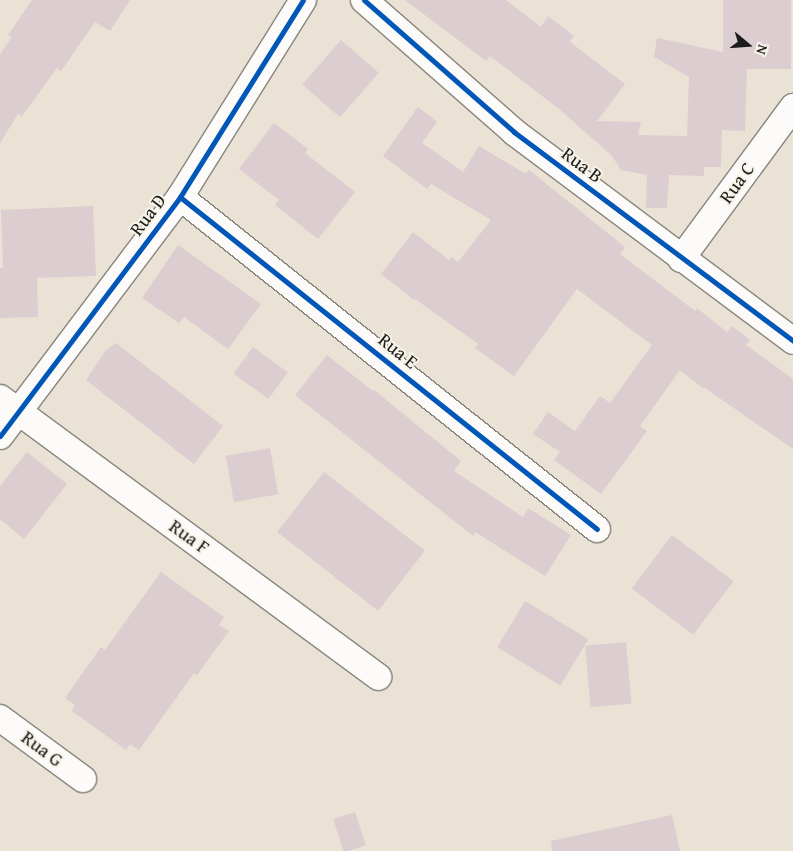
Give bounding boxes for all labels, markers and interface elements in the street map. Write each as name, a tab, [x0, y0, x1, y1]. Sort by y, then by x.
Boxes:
north arrow	[723, 20, 773, 70]
text: N	[751, 42, 773, 57]
street label: Rua B	[557, 142, 607, 188]
street label: Rua C	[715, 158, 759, 208]
street label: Rua D	[125, 190, 171, 240]
street label: Rua E	[374, 328, 422, 374]
street label: Rua F	[165, 515, 213, 559]
street label: Rua G	[17, 726, 67, 772]

